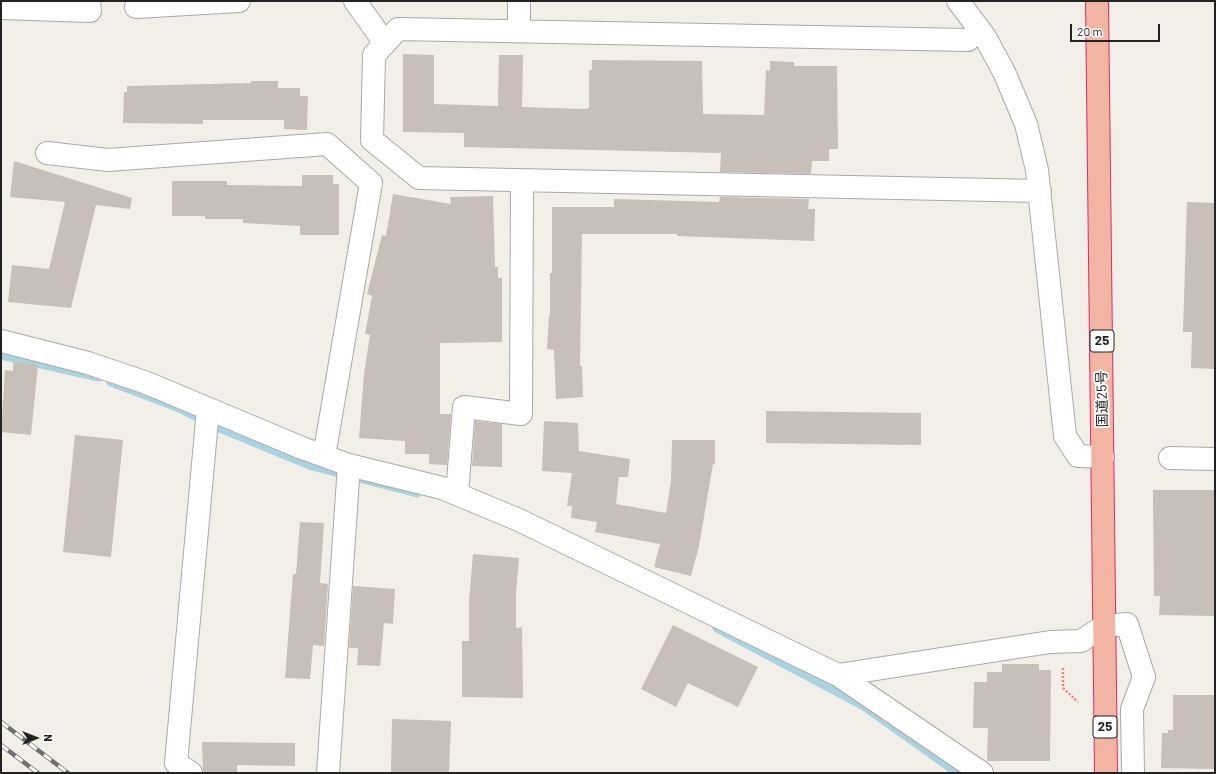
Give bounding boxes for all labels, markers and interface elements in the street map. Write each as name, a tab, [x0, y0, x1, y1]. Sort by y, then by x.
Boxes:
scale bar	[1072, 16, 1162, 42]
text: 20 m	[1077, 24, 1103, 38]
road number: 25	[1090, 330, 1114, 352]
street label: 国道25号	[1093, 371, 1111, 427]
road number: 25	[1093, 716, 1117, 738]
north arrow	[16, 718, 56, 758]
text: N	[42, 734, 55, 742]

